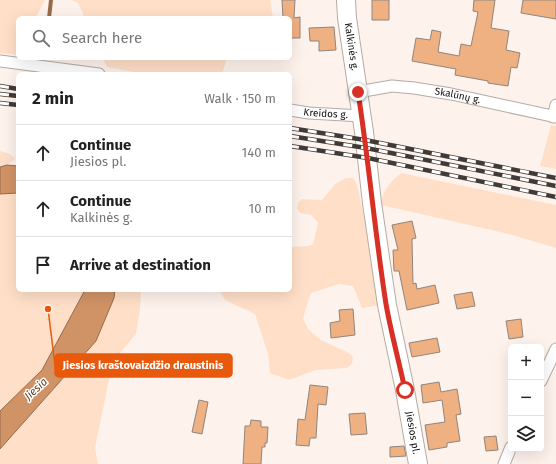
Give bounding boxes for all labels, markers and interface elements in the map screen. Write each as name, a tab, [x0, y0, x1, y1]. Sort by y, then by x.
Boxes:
search box	[16, 16, 292, 60]
street label: Kalkinės g.	[342, 22, 361, 71]
icon: search	[30, 27, 52, 49]
text: Search here	[62, 29, 142, 47]
route end	[349, 83, 367, 101]
street label: Skalūnų g.	[434, 85, 482, 106]
text: 2 min	[32, 88, 74, 109]
text: Walk · 150 m	[204, 91, 276, 106]
street label: Kreidos g.	[303, 106, 348, 121]
text: Continue	[70, 136, 131, 154]
icon: ahead	[32, 142, 54, 164]
text: 140 m	[242, 145, 276, 160]
text: Jiesios pl.	[70, 154, 126, 169]
text: Continue	[70, 192, 131, 210]
icon: ahead	[32, 198, 54, 220]
text: 10 m	[249, 201, 276, 216]
text: Kalkinės g.	[70, 210, 133, 225]
icon: arrive	[32, 254, 54, 276]
text: Arrive at destination	[70, 256, 211, 274]
map controls	[508, 344, 544, 452]
button: +	[508, 344, 544, 380]
callout: Jiesios kraštovaizdžio draustinis	[55, 354, 232, 377]
text: Jiesios kraštovaizdžio draustinis	[62, 359, 224, 372]
water label: Jiesia	[21, 375, 50, 403]
button: −	[508, 380, 544, 416]
route start	[396, 381, 414, 399]
street label: Jiesios pl.	[403, 410, 422, 455]
button: layers	[508, 416, 544, 452]

